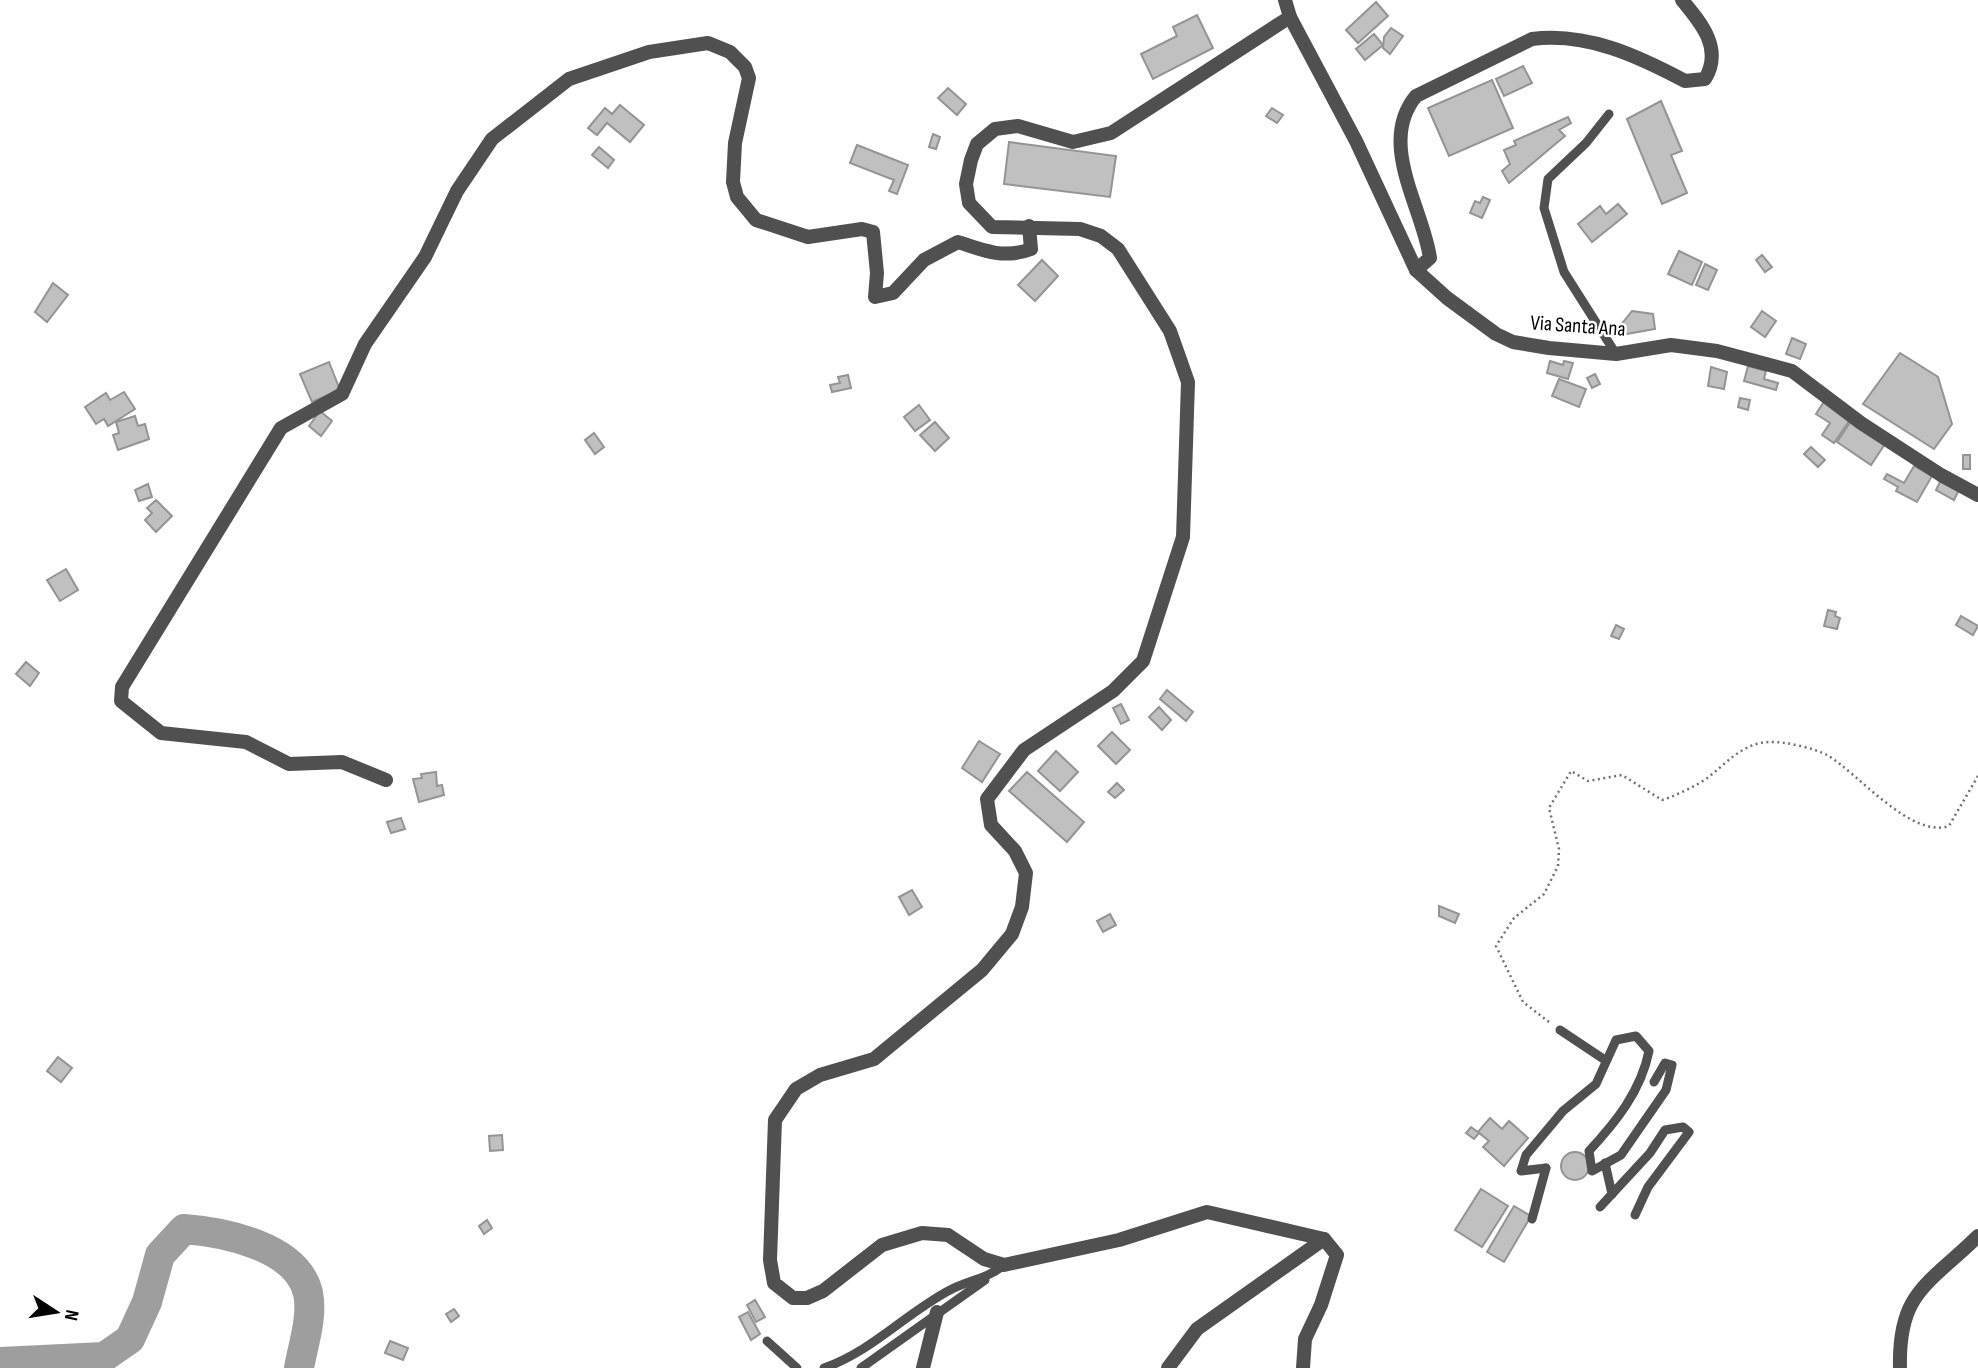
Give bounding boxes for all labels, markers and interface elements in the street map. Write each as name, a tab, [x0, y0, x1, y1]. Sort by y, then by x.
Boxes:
street label: Via Santa Ana	[1530, 310, 1626, 342]
north arrow	[21, 1277, 91, 1347]
text: N	[59, 1308, 83, 1323]

